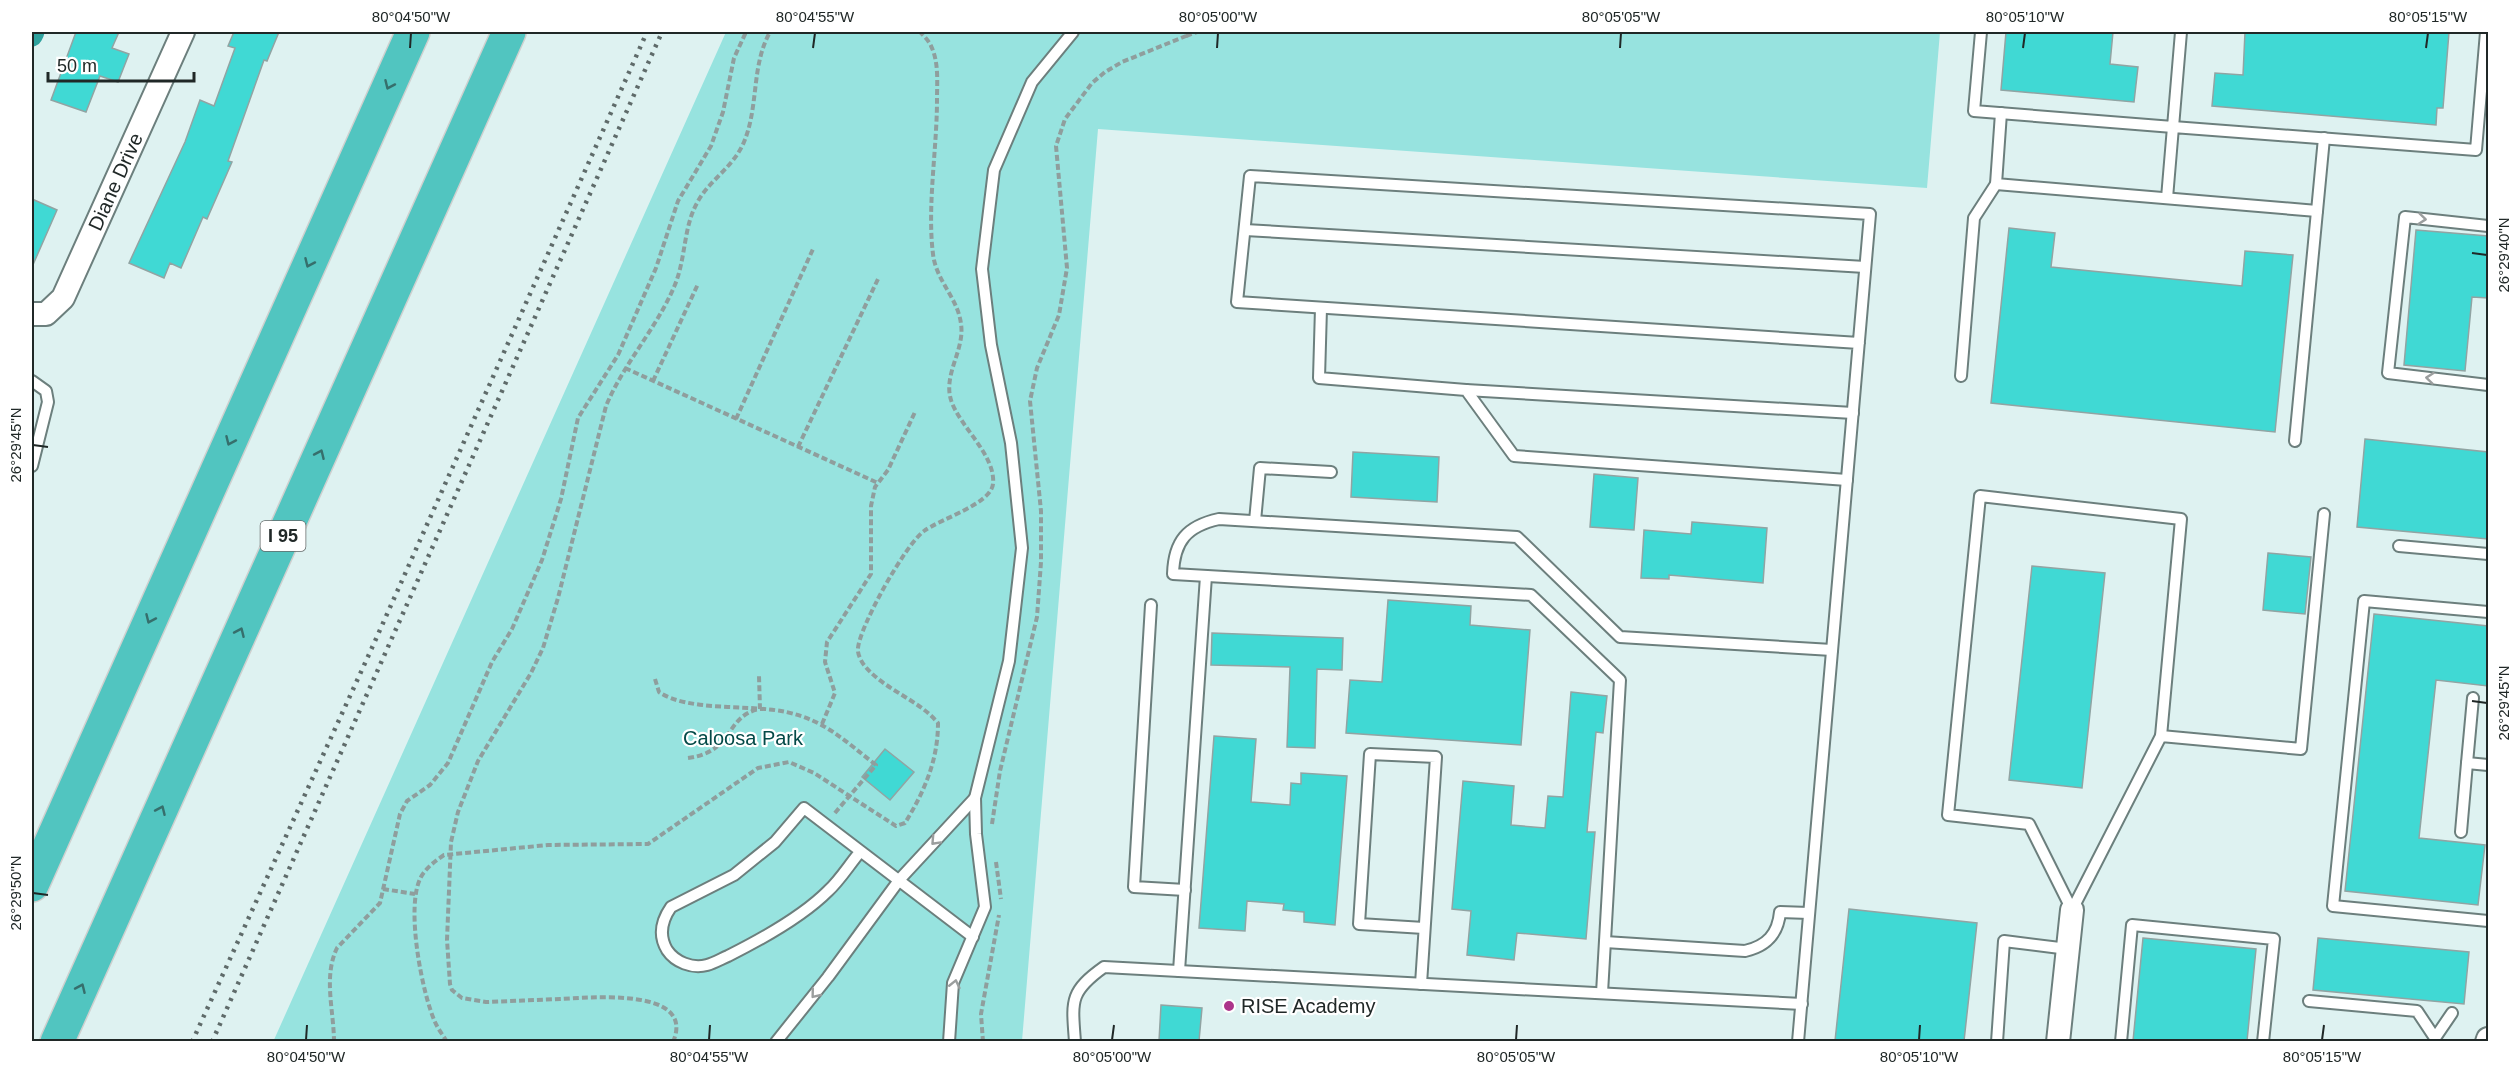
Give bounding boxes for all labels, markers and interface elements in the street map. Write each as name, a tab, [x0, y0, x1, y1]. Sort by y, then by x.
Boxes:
text: 80°04'50"W	[372, 8, 451, 25]
text: 80°04'55"W	[776, 8, 855, 25]
text: 80°05'00"W	[1179, 8, 1258, 25]
text: 80°05'05"W	[1582, 8, 1661, 25]
text: 80°05'10"W	[1986, 8, 2065, 25]
text: 80°05'15"W	[2389, 8, 2468, 25]
scale bar	[48, 45, 194, 83]
text: 50 m	[57, 56, 97, 76]
one-way arrow	[384, 79, 396, 90]
street label: Diane Drive	[84, 129, 147, 234]
one-way arrow	[2417, 212, 2426, 225]
text: 26°29'40"N	[2495, 217, 2512, 293]
one-way arrow	[304, 257, 316, 268]
one-way arrow	[2426, 372, 2435, 385]
text: 26°29'45"N	[7, 407, 24, 483]
one-way arrow	[225, 435, 237, 446]
one-way arrow	[313, 449, 325, 460]
road number: I 95	[260, 521, 306, 551]
one-way arrow	[145, 613, 157, 624]
one-way arrow	[233, 627, 245, 638]
text: 26°29'45"N	[2495, 665, 2512, 741]
park label: Caloosa Park	[683, 727, 804, 749]
one-way arrow	[153, 805, 165, 816]
one-way arrow	[931, 835, 942, 845]
text: 26°29'50"N	[7, 855, 24, 931]
one-way arrow	[948, 979, 961, 989]
one-way arrow	[74, 984, 86, 995]
one-way arrow	[811, 987, 822, 998]
place label: RISE Academy	[1241, 995, 1376, 1017]
marker: RISE Academy	[1222, 999, 1236, 1013]
text: 80°04'50"W	[267, 1048, 346, 1065]
text: 80°04'55"W	[670, 1048, 749, 1065]
text: 80°05'00"W	[1073, 1048, 1152, 1065]
text: 80°05'05"W	[1477, 1048, 1556, 1065]
text: 80°05'10"W	[1880, 1048, 1959, 1065]
text: 80°05'15"W	[2283, 1048, 2362, 1065]

